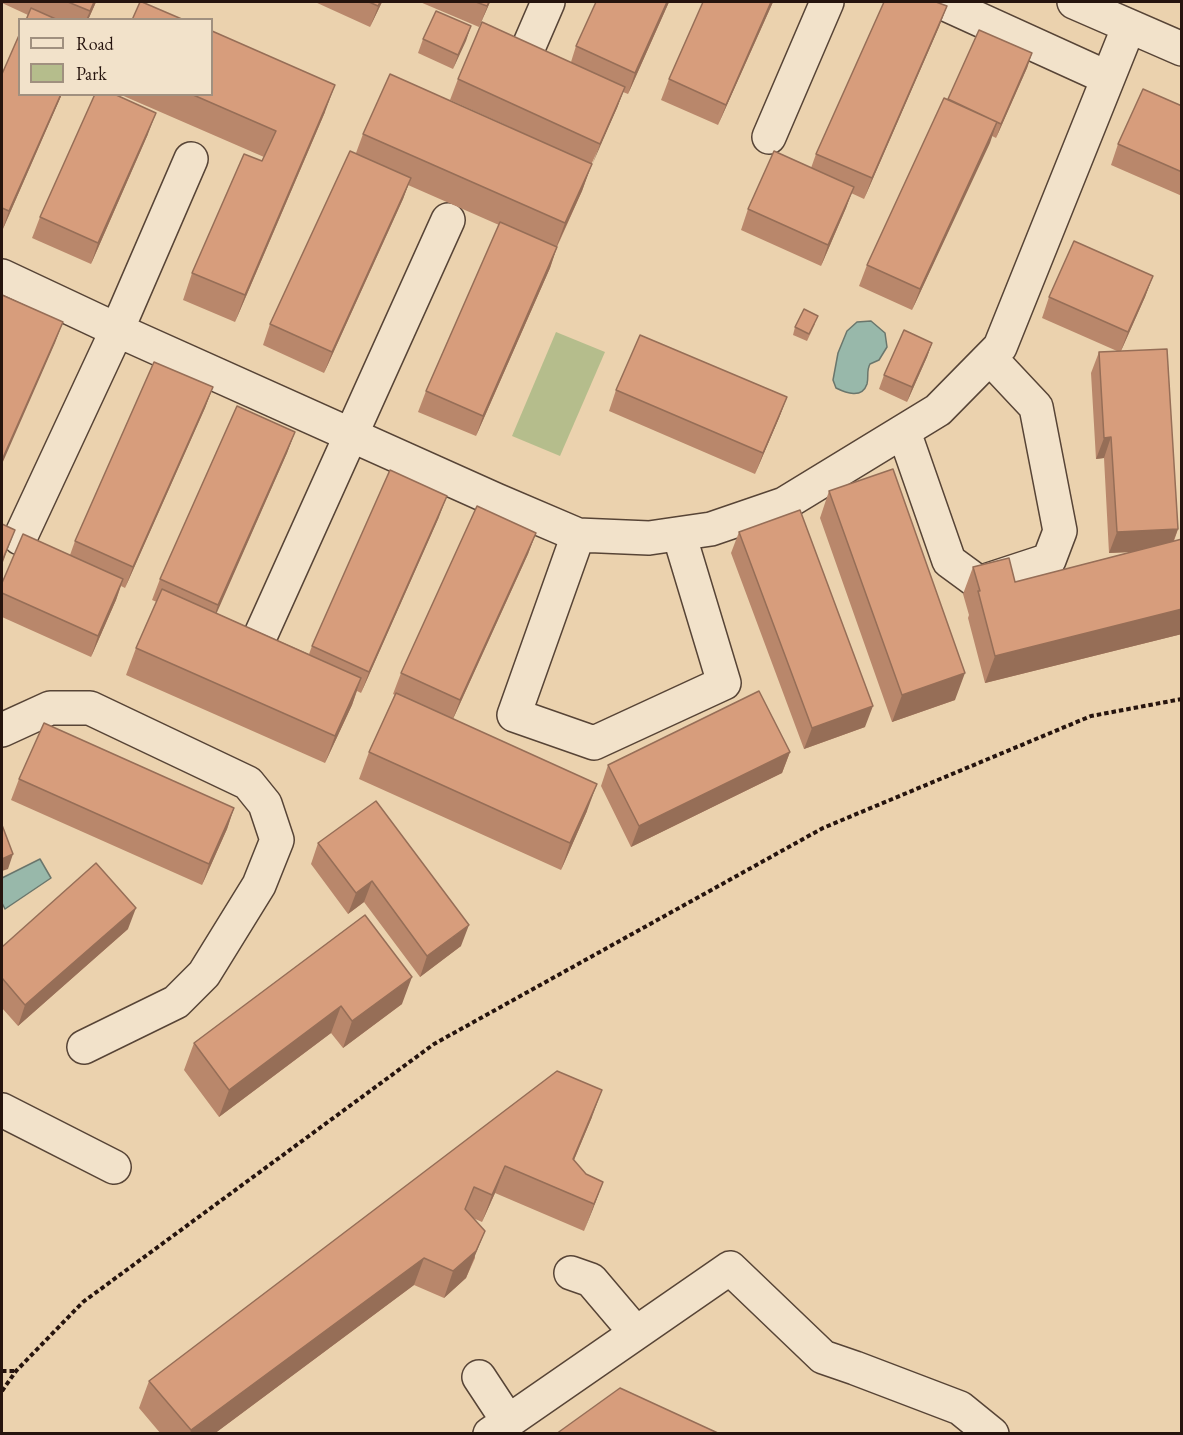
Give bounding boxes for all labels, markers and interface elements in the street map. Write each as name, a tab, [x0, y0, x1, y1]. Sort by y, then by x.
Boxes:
legend	[18, 18, 213, 96]
text: Road	[76, 32, 114, 55]
text: Park	[76, 62, 107, 85]

